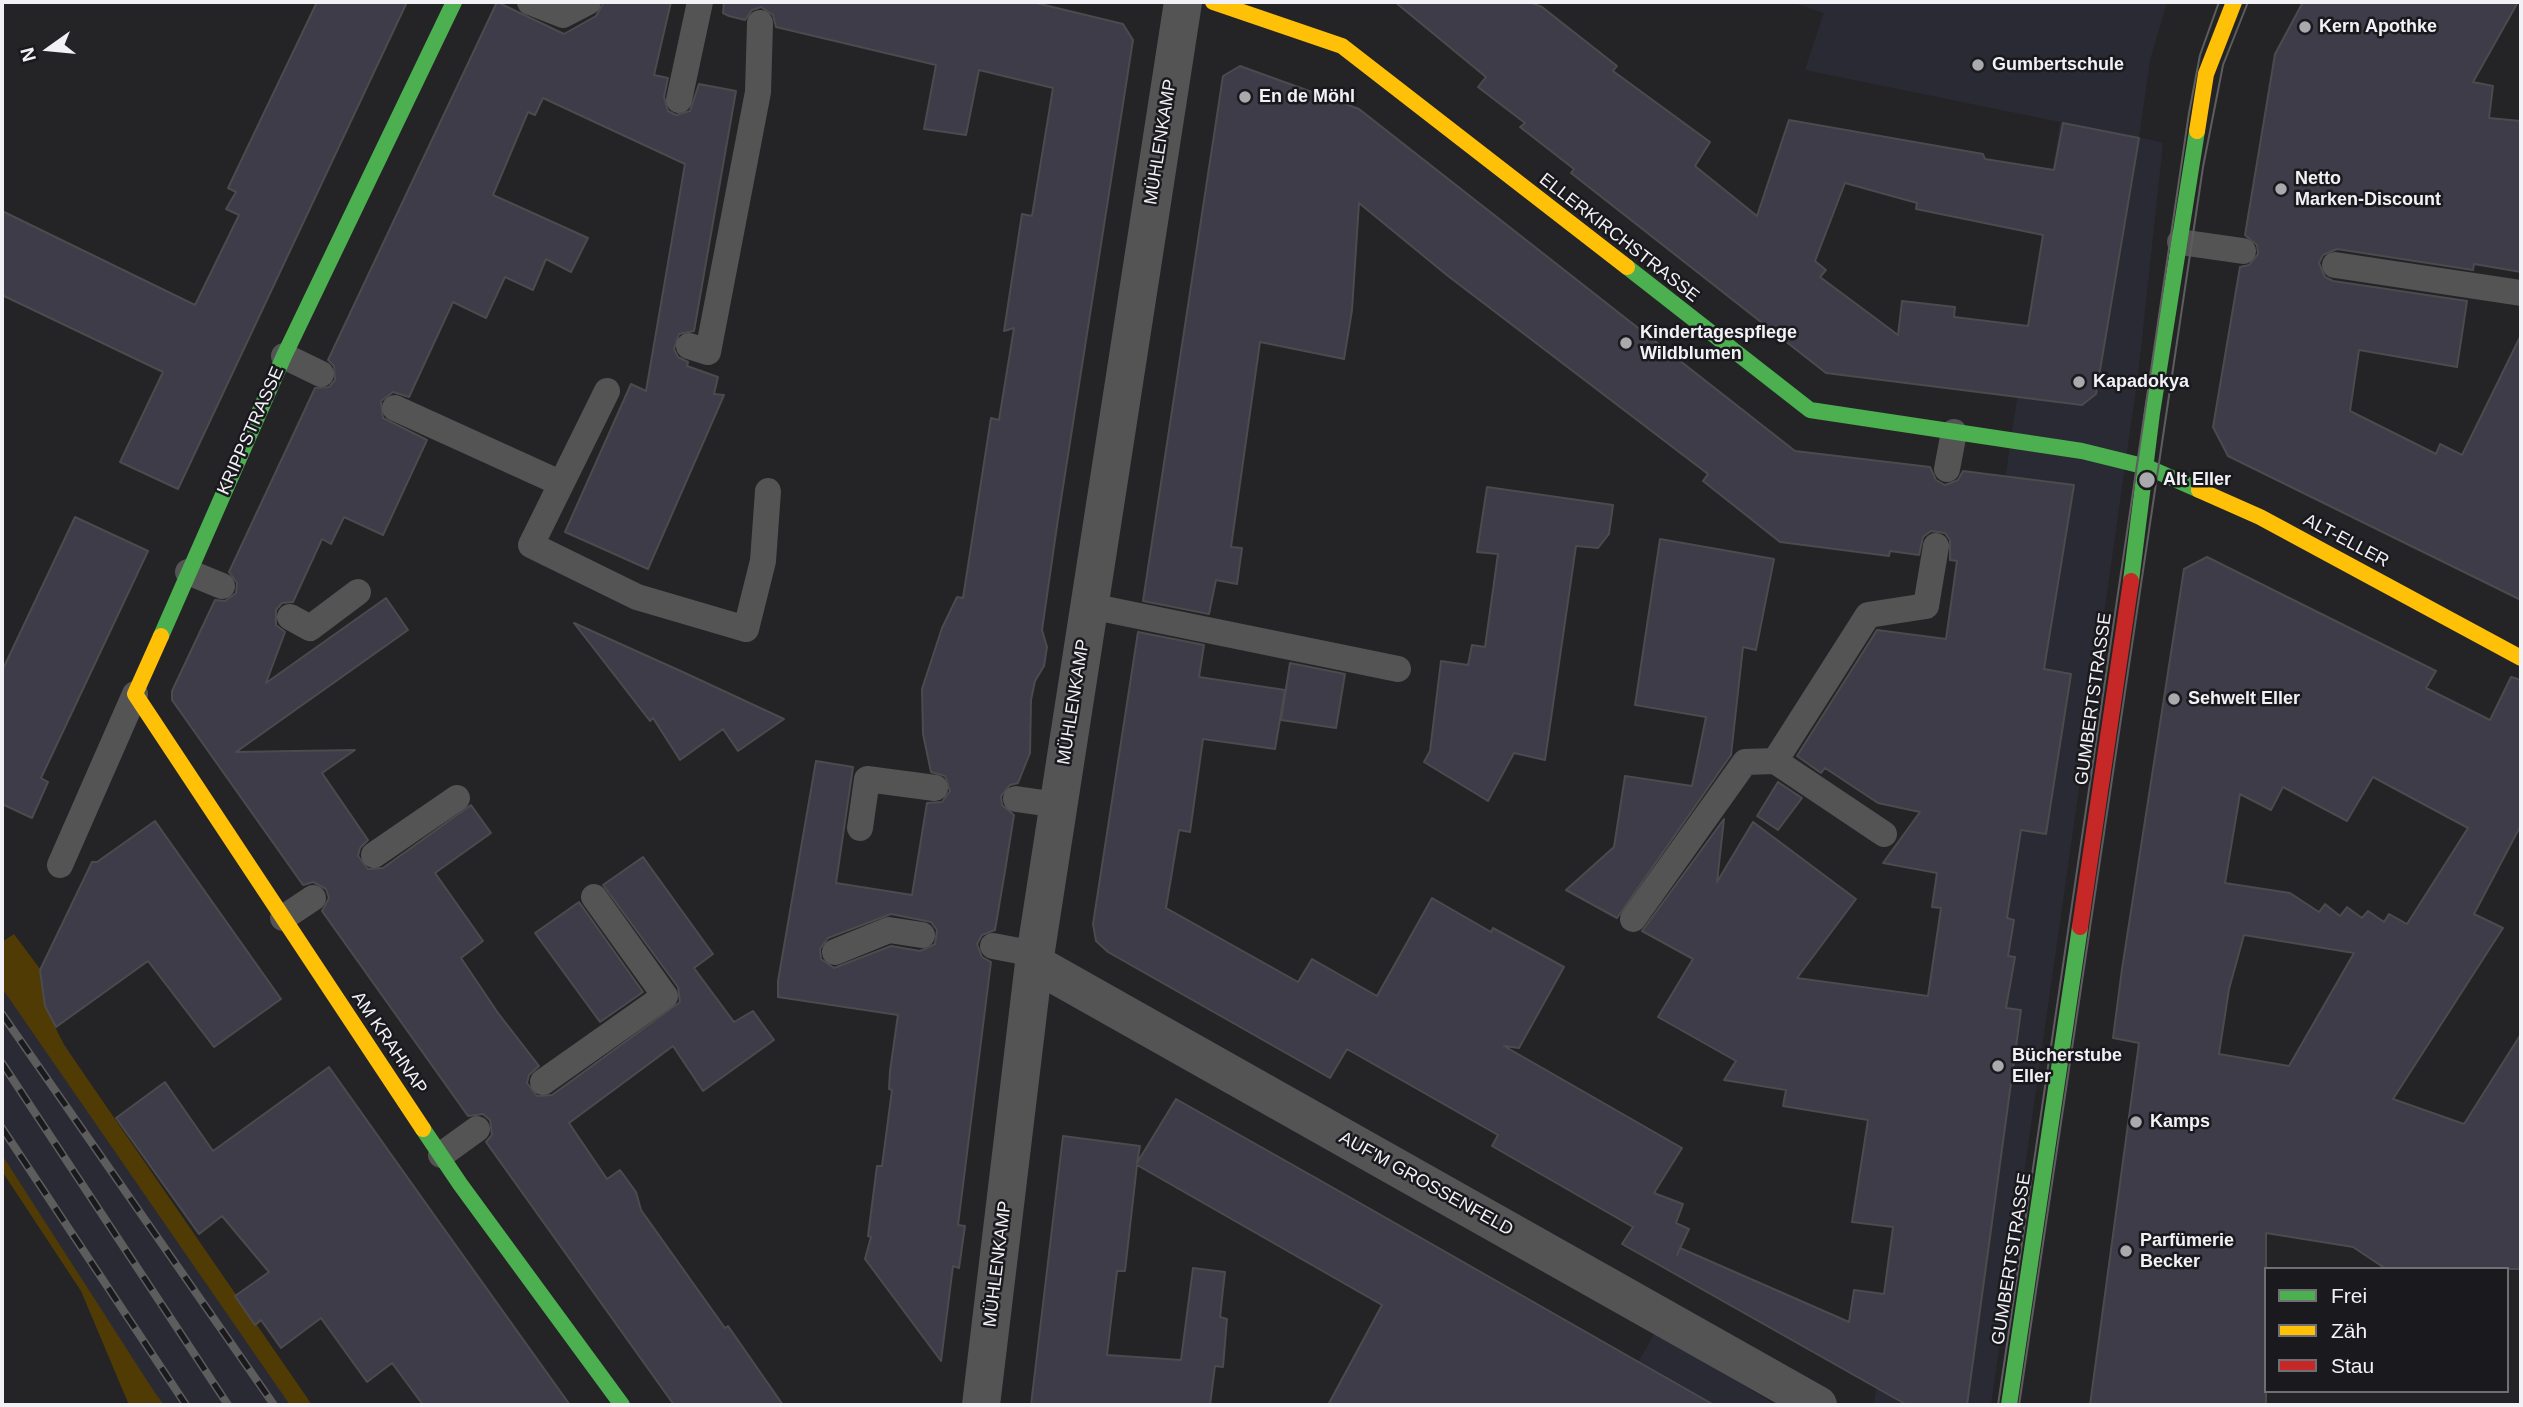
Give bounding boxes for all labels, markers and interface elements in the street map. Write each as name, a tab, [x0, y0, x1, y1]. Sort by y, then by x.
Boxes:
north arrow	[14, 14, 84, 84]
place label: Kern Apothke	[2319, 16, 2437, 38]
marker: Kern Apothke	[2297, 19, 2313, 35]
text: N	[16, 45, 40, 64]
place label: Gumbertschule	[1992, 54, 2124, 76]
marker: Gumbertschule	[1970, 57, 1986, 73]
street label: MÜHLENKAMP	[1140, 78, 1182, 206]
place label: En de Möhl	[1259, 86, 1355, 108]
marker: En de Möhl	[1237, 89, 1253, 105]
place label: Netto Marken-Discount	[2295, 168, 2441, 210]
street label: ELLERKIRCHSTRASSE	[1535, 169, 1703, 307]
marker: Netto Marken-Discount	[2273, 181, 2289, 197]
place label: Kindertagespflege Wildblumen	[1640, 322, 1797, 364]
marker: Kindertagespflege Wildblumen	[1618, 335, 1634, 351]
street label: KRIPPSTRASSE	[213, 364, 289, 498]
place label: Kapadokya	[2093, 371, 2189, 393]
marker: Kapadokya	[2071, 374, 2087, 390]
place label: Alt Eller	[2163, 469, 2231, 491]
marker: Alt Eller	[2137, 470, 2157, 490]
street label: ALT-ELLER	[2300, 509, 2392, 573]
street label: GUMBERTSTRASSE	[2071, 611, 2117, 787]
street label: MÜHLENKAMP	[1053, 638, 1095, 766]
place label: Sehwelt Eller	[2188, 688, 2300, 710]
marker: Sehwelt Eller	[2166, 691, 2182, 707]
street label: AM KRAHNAP	[347, 988, 431, 1098]
place label: Bücherstube Eller	[2012, 1045, 2122, 1088]
marker: Bücherstube Eller	[1990, 1058, 2006, 1074]
place label: Kamps	[2150, 1111, 2210, 1133]
marker: Kamps	[2128, 1114, 2144, 1130]
street label: AUF'M GROSSENFELD	[1335, 1127, 1517, 1241]
street label: GUMBERTSTRASSE	[1988, 1172, 2036, 1346]
street label: MÜHLENKAMP	[980, 1200, 1016, 1328]
place label: Parfümerie Becker	[2140, 1230, 2234, 1272]
marker: Parfümerie Becker	[2118, 1243, 2134, 1259]
legend	[2264, 1267, 2509, 1393]
text: Frei	[2331, 1284, 2367, 1307]
text: Zäh	[2331, 1319, 2367, 1342]
text: Stau	[2331, 1354, 2374, 1377]

